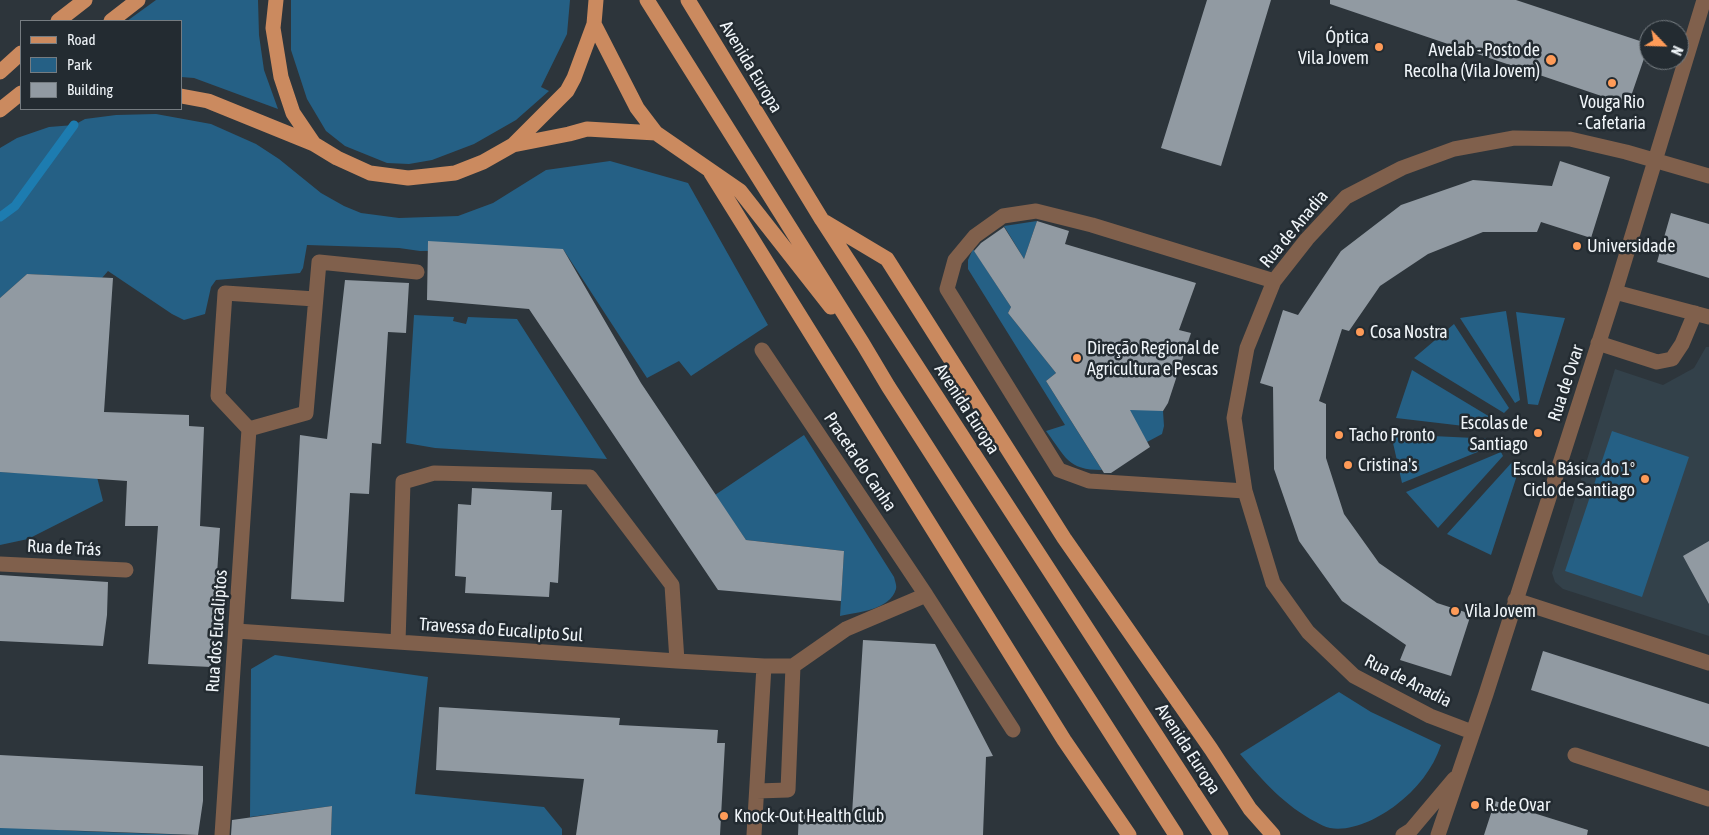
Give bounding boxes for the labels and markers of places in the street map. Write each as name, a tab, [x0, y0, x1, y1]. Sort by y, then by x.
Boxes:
place label: Óptica Vila Jovem	[1298, 26, 1369, 68]
place label: Avelab - Posto de Recolha (Vila Jovem)	[1404, 39, 1540, 82]
marker: Óptica Vila Jovem	[1373, 41, 1385, 53]
marker: Avelab - Posto de Recolha (Vila Jovem)	[1544, 53, 1558, 67]
marker: Vouga Rio - Cafetaria	[1606, 77, 1618, 89]
place label: Vouga Rio - Cafetaria	[1578, 91, 1646, 134]
place label: Universidade	[1587, 235, 1675, 257]
marker: Universidade	[1571, 240, 1583, 252]
place label: Cosa Nostra	[1370, 321, 1448, 343]
marker: Cosa Nostra	[1354, 326, 1366, 338]
place label: Direção Regional de Agricultura e Pescas	[1087, 337, 1219, 379]
marker: Direção Regional de Agricultura e Pescas	[1071, 352, 1083, 364]
place label: Escolas de Santiago	[1460, 412, 1528, 454]
place label: Tacho Pronto	[1349, 424, 1435, 446]
marker: Escolas de Santiago	[1532, 427, 1544, 439]
marker: Tacho Pronto	[1333, 429, 1345, 441]
place label: Cristina's	[1358, 454, 1418, 476]
place label: Escola Básica do 1° Ciclo de Santiago	[1512, 458, 1635, 500]
marker: Cristina's	[1342, 459, 1354, 471]
marker: Escola Básica do 1° Ciclo de Santiago	[1639, 473, 1651, 485]
place label: Vila Jovem	[1465, 600, 1536, 622]
marker: Vila Jovem	[1449, 605, 1461, 617]
place label: R. de Ovar	[1485, 794, 1550, 816]
marker: R. de Ovar	[1469, 799, 1481, 811]
place label: Knock-Out Health Club	[734, 805, 884, 827]
marker: Knock-Out Health Club	[718, 810, 730, 822]

